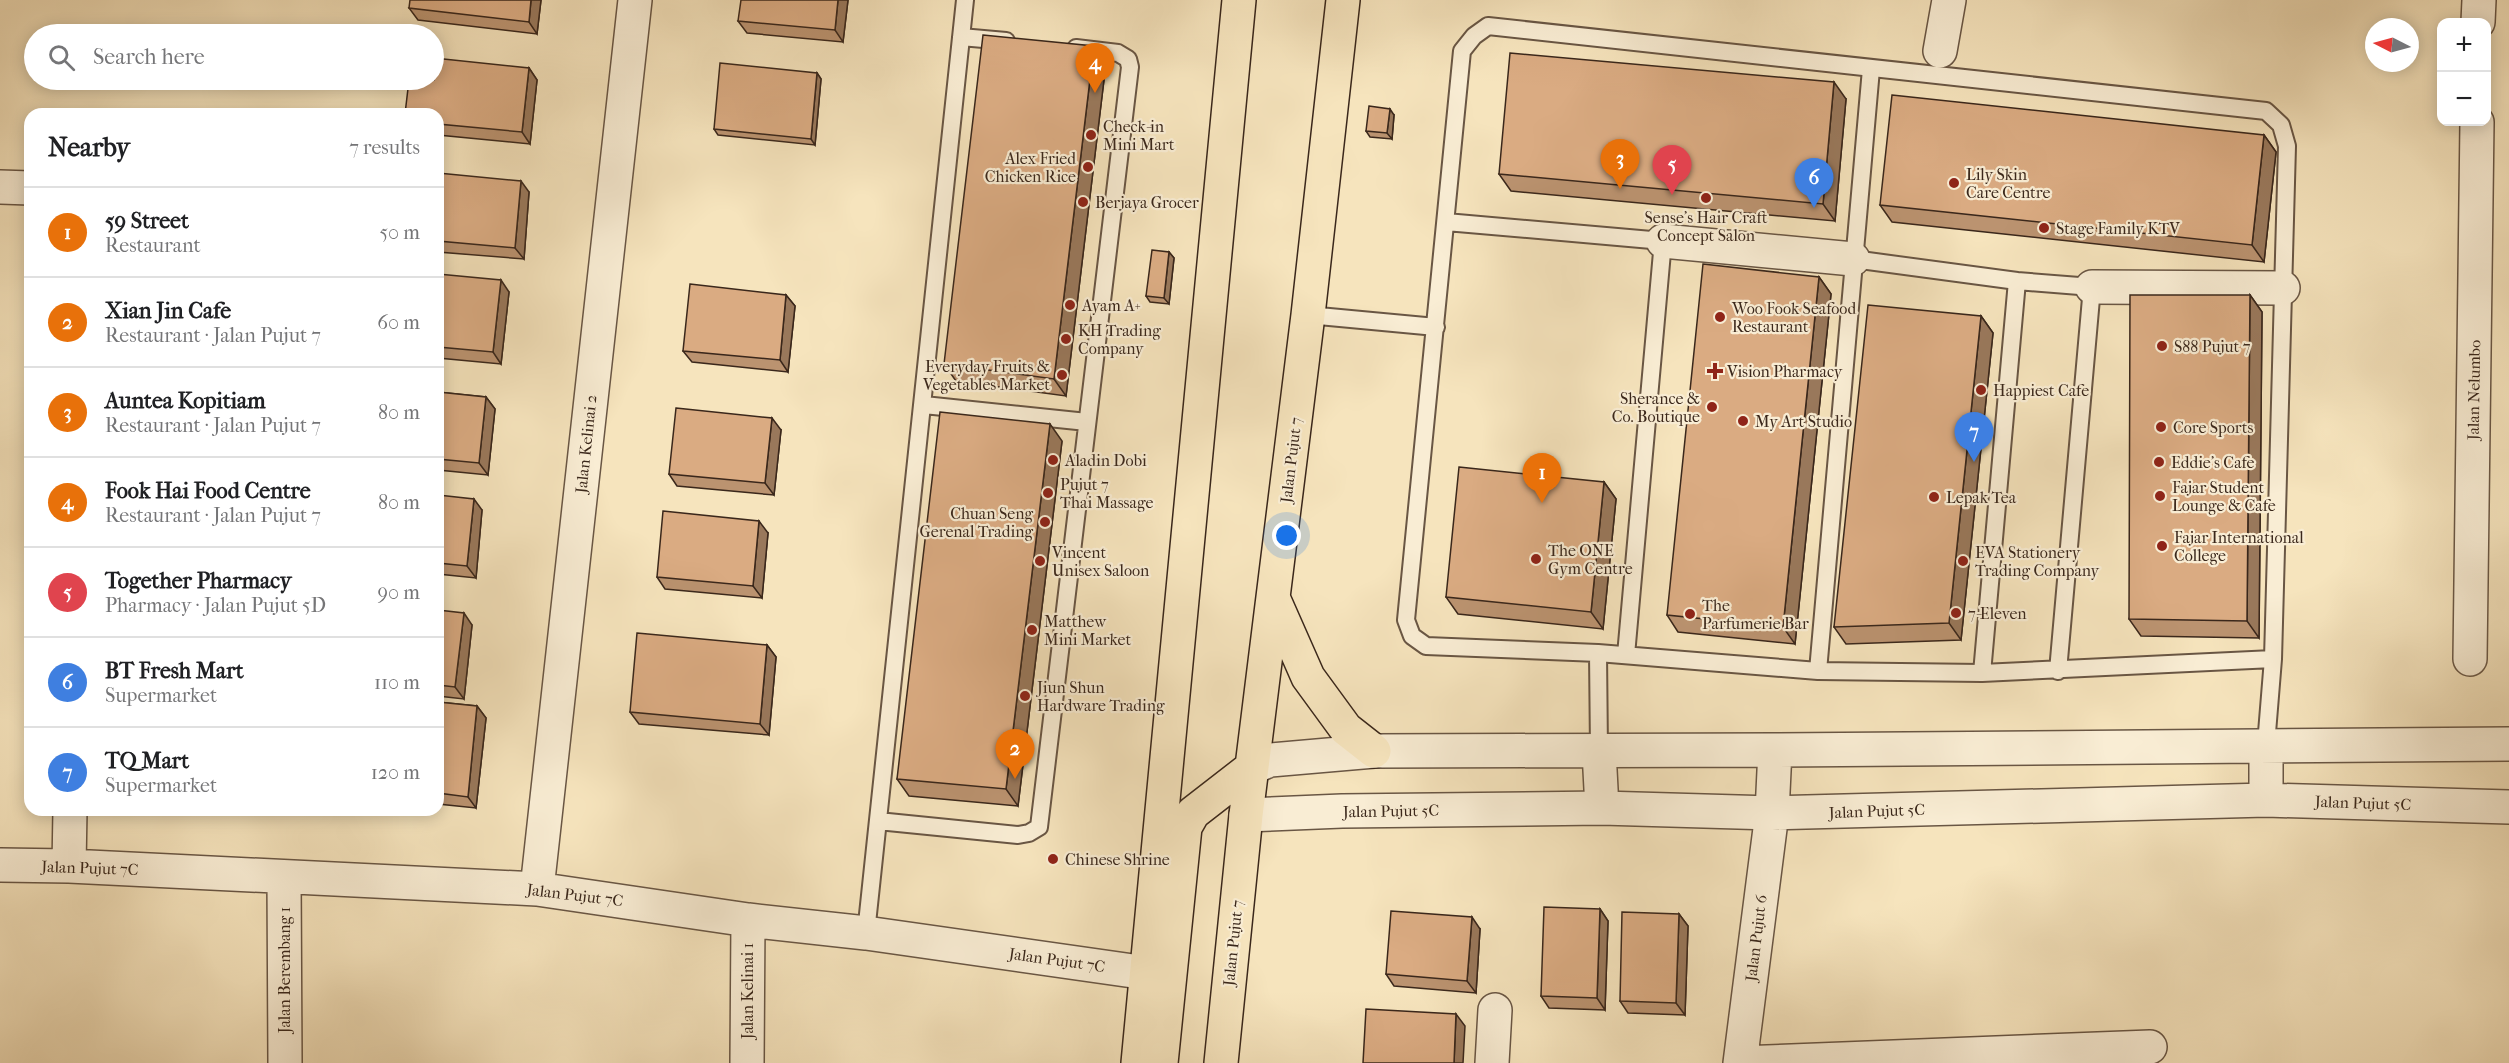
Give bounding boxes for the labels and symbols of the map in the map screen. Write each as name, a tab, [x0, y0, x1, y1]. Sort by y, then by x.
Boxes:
north arrow	[2365, 18, 2419, 72]
pin: 4	[1076, 44, 1114, 93]
place label: Check-in Mini Mart	[1103, 117, 1175, 154]
marker: Check-in Mini Mart	[1084, 128, 1098, 142]
pin: 3	[1600, 140, 1640, 189]
pin: 5	[1652, 146, 1692, 195]
place label: Alex Fried Chicken Rice	[985, 149, 1076, 186]
pin: 6	[1794, 158, 1834, 208]
marker: Alex Fried Chicken Rice	[1081, 160, 1095, 174]
place label: Lily Skin Care Centre	[1966, 165, 2051, 202]
marker: Lily Skin Care Centre	[1947, 176, 1961, 190]
marker: Sense’s Hair Craft Concept Salon	[1699, 191, 1713, 205]
place label: Berjaya Grocer	[1095, 193, 1199, 212]
marker: Berjaya Grocer	[1076, 195, 1090, 209]
place label: Sense’s Hair Craft Concept Salon	[1645, 208, 1768, 245]
place label: Stage Family KTV	[2056, 219, 2180, 238]
marker: Stage Family KTV	[2037, 221, 2051, 235]
place label: Ayam A+	[1081, 296, 1141, 315]
marker: Ayam A+	[1063, 298, 1077, 312]
place label: Woo Fook Seafood Restaurant	[1731, 299, 1856, 336]
marker: Woo Fook Seafood Restaurant	[1713, 310, 1727, 324]
place label: KH Trading Company	[1078, 321, 1161, 358]
marker: KH Trading Company	[1059, 332, 1073, 346]
place label: S88 Pujut 7	[2174, 337, 2251, 356]
marker: S88 Pujut 7	[2155, 339, 2169, 353]
street label: Jalan Nelumbo	[2464, 340, 2484, 442]
place label: Everyday Fruits & Vegetables Market	[922, 357, 1050, 394]
place label: Vision Pharmacy	[1726, 362, 1843, 381]
marker: Vision Pharmacy	[1708, 364, 1722, 378]
marker: Everyday Fruits & Vegetables Market	[1055, 368, 1069, 382]
place label: Happiest Cafe	[1993, 381, 2089, 400]
marker: Happiest Cafe	[1974, 383, 1988, 397]
place label: Sherance & Co. Boutique	[1612, 389, 1700, 426]
street label: Jalan Kelinai 2	[571, 394, 601, 496]
marker: Sherance & Co. Boutique	[1705, 400, 1719, 414]
place label: My Art Studio	[1755, 412, 1852, 431]
pin: 7	[1954, 412, 1994, 462]
marker: My Art Studio	[1736, 414, 1750, 428]
street label: Jalan Pujut 7	[1276, 416, 1306, 506]
place label: Core Sports	[2173, 418, 2253, 437]
marker: Core Sports	[2154, 420, 2168, 434]
place label: Aladin Dobi	[1064, 451, 1147, 470]
marker: Aladin Dobi	[1046, 453, 1060, 467]
place label: Eddie’s Cafe	[2171, 453, 2255, 472]
pin: 1	[1522, 454, 1562, 503]
marker: Eddie’s Cafe	[2152, 455, 2166, 469]
place label: Pujut 7 Thai Massage	[1060, 475, 1153, 512]
place label: Fajar Student Lounge & Cafe	[2172, 478, 2276, 515]
marker: Pujut 7 Thai Massage	[1041, 486, 1055, 500]
place label: Lepak Tea	[1946, 488, 2017, 507]
marker: Fajar Student Lounge & Cafe	[2153, 489, 2167, 503]
marker: Lepak Tea	[1927, 490, 1941, 504]
place label: Chuan Seng Gerenal Trading	[919, 504, 1033, 541]
marker: Chuan Seng Gerenal Trading	[1038, 515, 1052, 529]
your location	[1272, 521, 1301, 550]
place label: Fajar International College	[2174, 528, 2304, 565]
marker: Fajar International College	[2155, 539, 2169, 553]
place label: The ONE Gym Centre	[1548, 541, 1633, 578]
place label: Vincent Unisex Saloon	[1051, 543, 1150, 580]
place label: EVA Stationery Trading Company	[1975, 543, 2100, 580]
marker: The ONE Gym Centre	[1529, 552, 1543, 566]
marker: Vincent Unisex Saloon	[1033, 554, 1047, 568]
marker: EVA Stationery Trading Company	[1956, 554, 1970, 568]
place label: The Parfumerie Bar	[1702, 596, 1809, 633]
place label: 7-Eleven	[1968, 604, 2027, 623]
marker: 7-Eleven	[1949, 606, 1963, 620]
marker: The Parfumerie Bar	[1683, 607, 1697, 621]
place label: Matthew Mini Market	[1044, 612, 1131, 649]
marker: Matthew Mini Market	[1025, 623, 1039, 637]
place label: Jiun Shun Hardware Trading	[1035, 678, 1165, 715]
marker: Jiun Shun Hardware Trading	[1018, 689, 1032, 703]
pin: 2	[996, 730, 1034, 779]
street label: Jalan Pujut 5C	[2313, 792, 2411, 814]
street label: Jalan Pujut 5C	[1827, 800, 1925, 822]
street label: Jalan Pujut 5C	[1341, 801, 1439, 821]
place label: Chinese Shrine	[1065, 850, 1170, 869]
marker: Chinese Shrine	[1046, 852, 1060, 866]
street label: Jalan Pujut 7C	[39, 857, 139, 879]
street label: Jalan Pujut 7C	[524, 879, 624, 910]
street label: Jalan Pujut 6	[1741, 893, 1771, 984]
street label: Jalan Pujut 7	[1219, 899, 1247, 989]
street label: Jalan Berembang 1	[275, 907, 294, 1035]
street label: Jalan Kelinai 1	[738, 943, 757, 1041]
street label: Jalan Pujut 7C	[1006, 944, 1106, 976]

